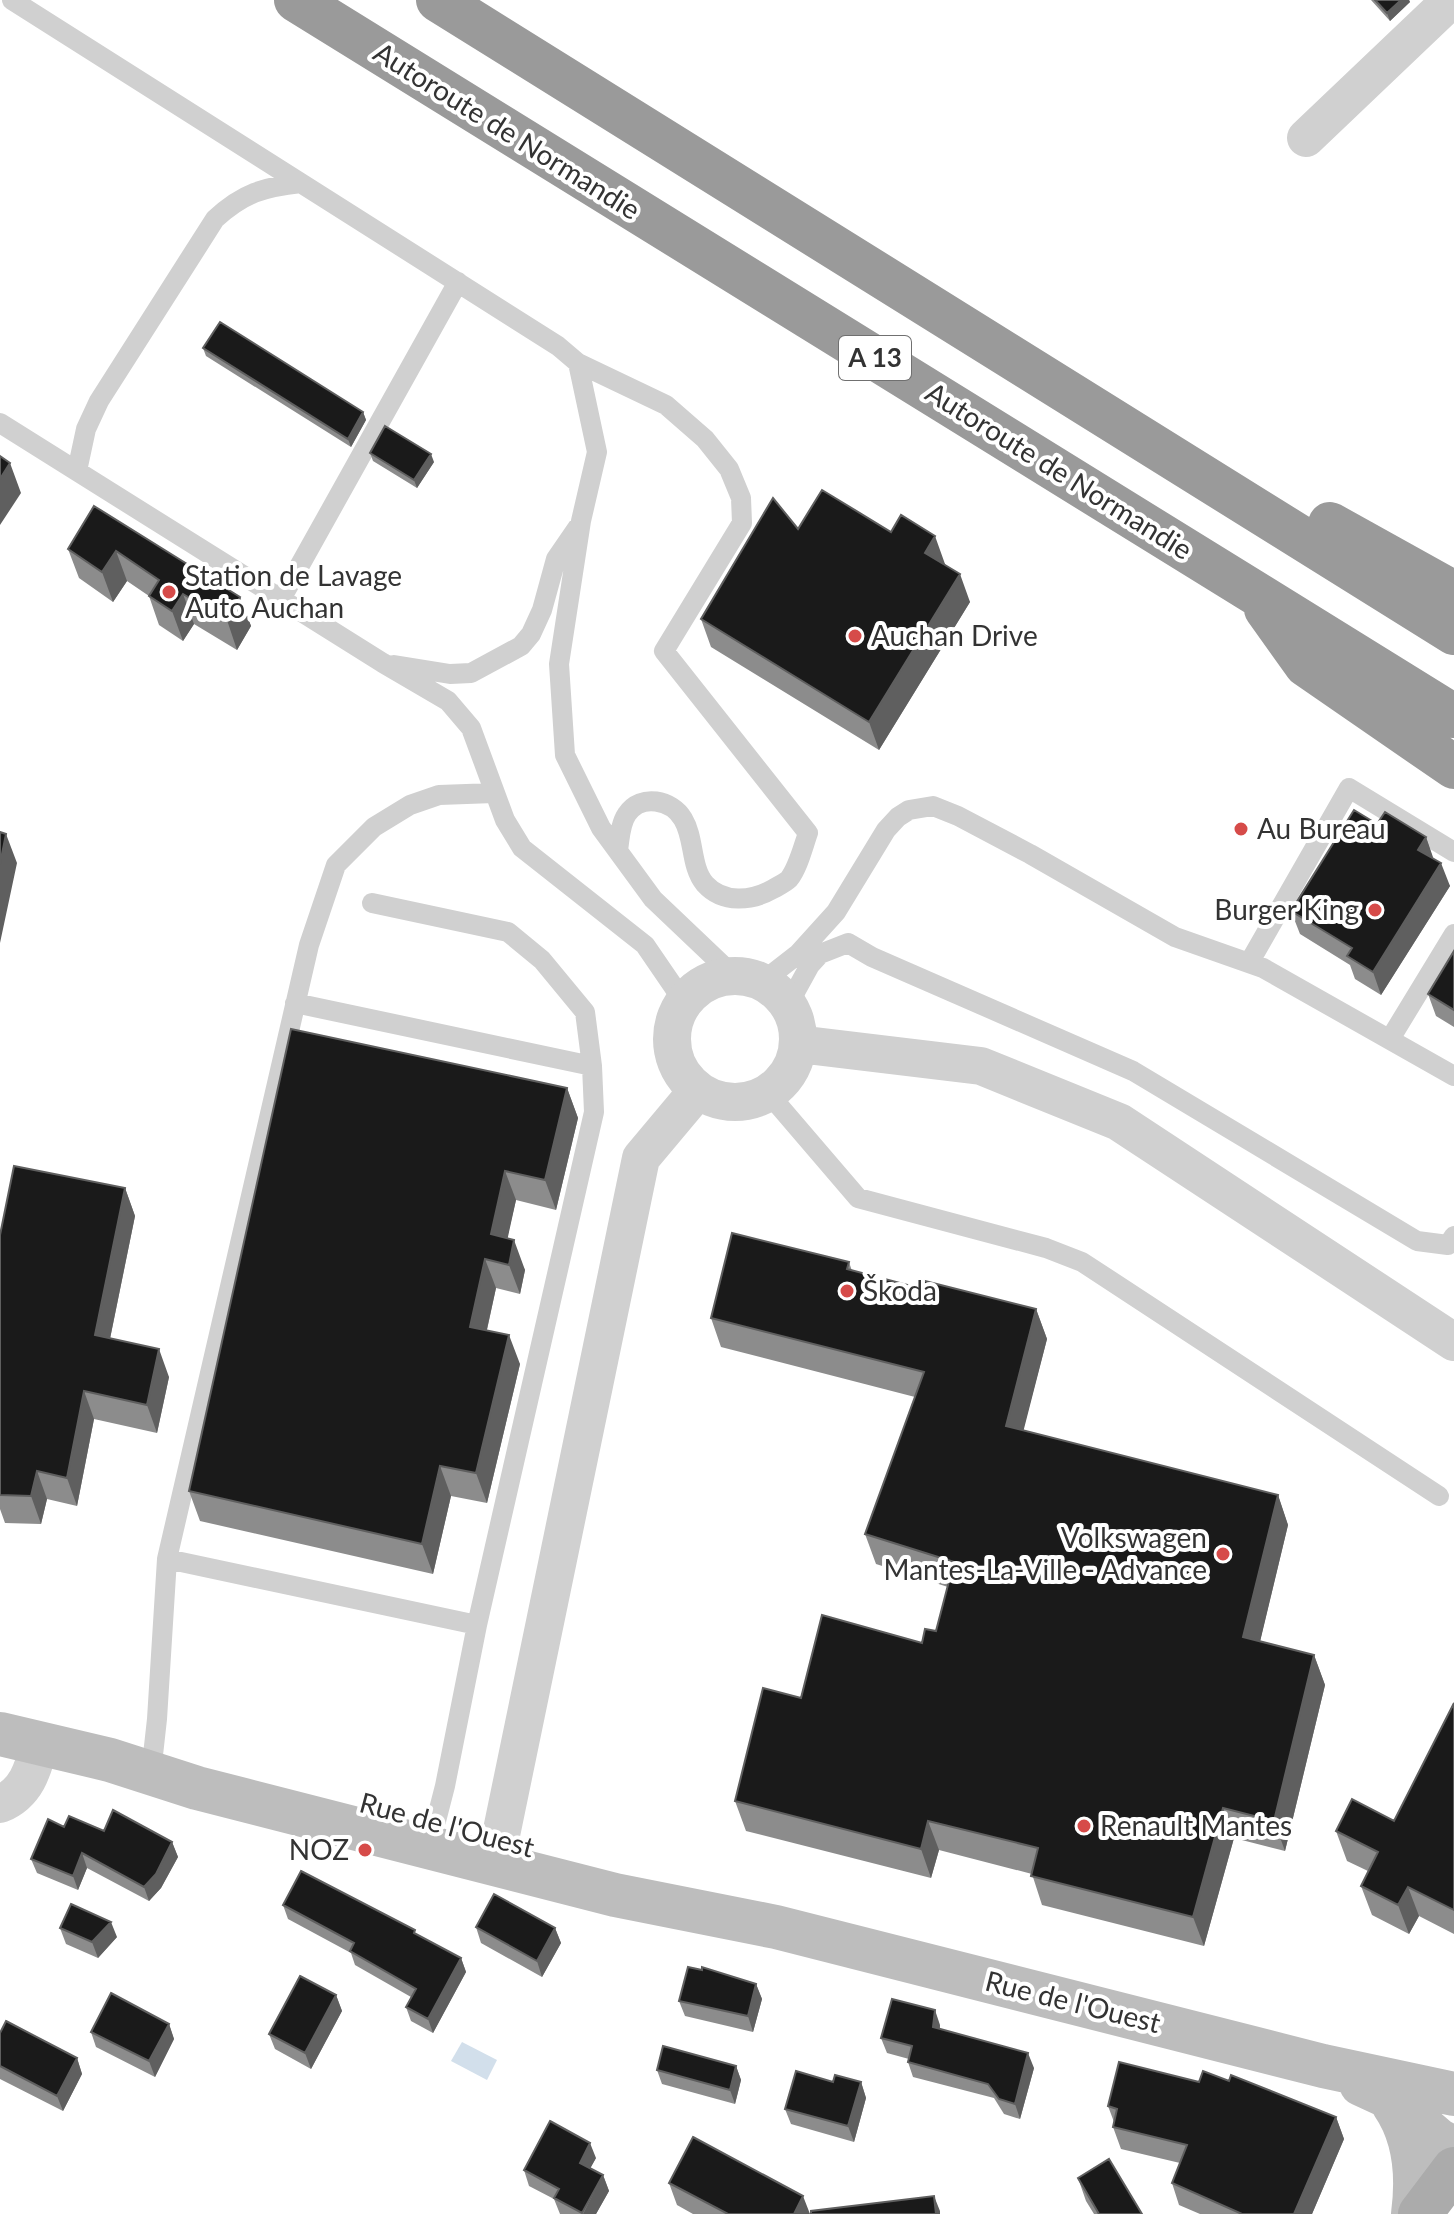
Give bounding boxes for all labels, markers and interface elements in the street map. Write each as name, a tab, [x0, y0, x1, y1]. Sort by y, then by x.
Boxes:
street label: Autoroute de Normandie	[368, 34, 647, 226]
road number: A 13	[839, 336, 911, 380]
street label: Autoroute de Normandie	[920, 374, 1199, 566]
place label: Station de Lavage Auto Auchan	[185, 558, 402, 624]
marker: Station de Lavage Auto Auchan	[160, 583, 178, 601]
place label: Auchan Drive	[871, 618, 1038, 652]
marker: Auchan Drive	[846, 627, 864, 645]
place label: Au Bureau	[1257, 811, 1386, 845]
marker: Au Bureau	[1232, 820, 1250, 838]
place label: Burger King	[1214, 892, 1359, 926]
marker: Burger King	[1366, 901, 1384, 919]
place label: Škoda	[863, 1273, 937, 1307]
marker: Škoda	[838, 1282, 856, 1300]
place label: Volkswagen Mantes-La-Ville - Advance	[884, 1520, 1207, 1586]
marker: Volkswagen Mantes-La-Ville - Advance	[1214, 1545, 1232, 1563]
street label: Rue de l'Ouest	[356, 1784, 538, 1864]
place label: Renault Mantes	[1100, 1808, 1292, 1842]
marker: Renault Mantes	[1075, 1817, 1093, 1835]
place label: NOZ	[289, 1832, 349, 1866]
marker: NOZ	[356, 1841, 374, 1859]
street label: Rue de l'Ouest	[982, 1963, 1164, 2039]

